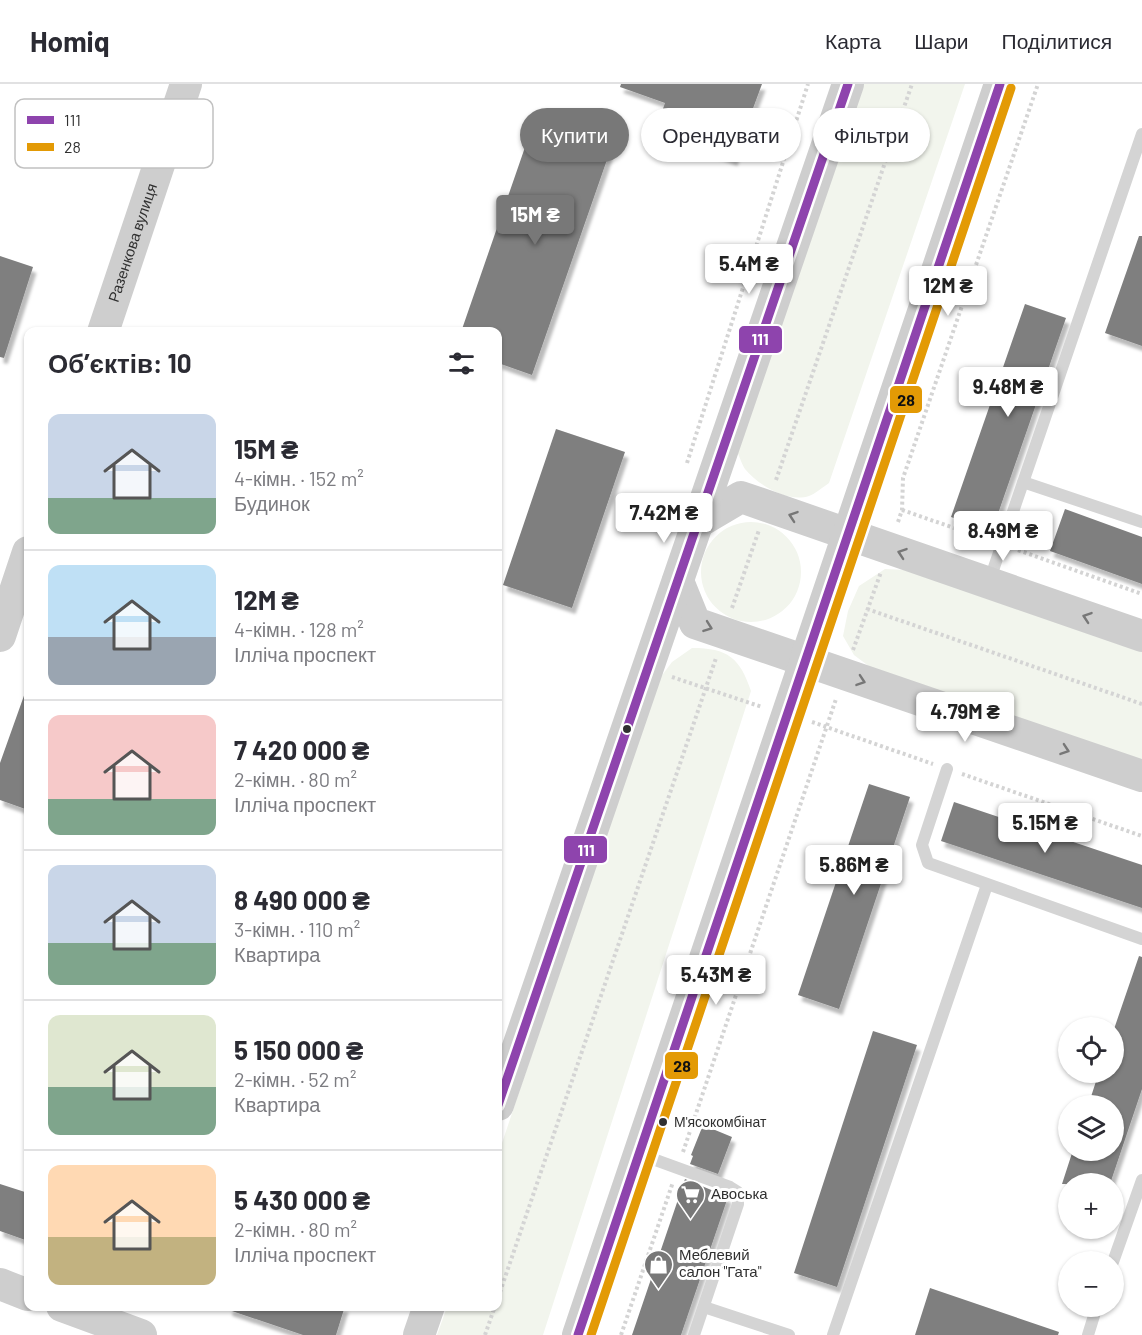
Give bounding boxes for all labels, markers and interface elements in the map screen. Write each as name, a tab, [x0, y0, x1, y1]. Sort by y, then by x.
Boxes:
text: Homiq	[30, 24, 110, 58]
text: Карта	[825, 28, 881, 53]
text: Шари	[914, 28, 969, 53]
text: Поділитися	[1002, 28, 1112, 53]
legend	[15, 99, 213, 168]
chip: Купити	[520, 108, 629, 162]
chip: Орендувати	[641, 108, 801, 162]
chip: Фільтри	[813, 108, 930, 162]
text: 111	[64, 110, 81, 129]
text: 28	[64, 137, 81, 156]
street label: Разенкова вулиця	[104, 181, 160, 304]
pin: 15M ₴	[493, 195, 577, 246]
text: 15M ₴	[510, 202, 560, 226]
pin: 5.4M ₴	[700, 244, 798, 295]
text: 5.4M ₴	[719, 251, 779, 275]
pin: 12M ₴	[906, 266, 990, 317]
text: 12M ₴	[923, 273, 973, 297]
line badge: 111	[738, 325, 783, 354]
text: 111	[751, 329, 769, 348]
text: Об’єктів: 10	[48, 347, 192, 378]
icon: filters	[445, 347, 478, 380]
pin: 9.48M ₴	[953, 367, 1063, 418]
text: 9.48M ₴	[973, 374, 1043, 398]
line badge: 28	[889, 385, 923, 414]
text: 28	[897, 390, 915, 409]
text: 15M ₴	[234, 433, 298, 464]
icon: home	[96, 438, 168, 510]
text: 4-кімн. · 152 m²	[234, 466, 364, 490]
text: Будинок	[234, 491, 310, 515]
pin: 7.42M ₴	[609, 493, 719, 544]
text: 7.42M ₴	[630, 500, 698, 524]
one-way arrow	[788, 510, 799, 523]
pin: 8.49M ₴	[948, 511, 1058, 562]
text: 8.49M ₴	[968, 518, 1038, 542]
one-way arrow	[898, 548, 908, 561]
text: 12M ₴	[234, 584, 299, 615]
icon: home	[96, 589, 168, 661]
one-way arrow	[1082, 612, 1093, 625]
text: 4-кімн. · 128 m²	[234, 617, 364, 641]
one-way arrow	[702, 619, 712, 632]
text: Ілліча проспект	[234, 642, 376, 666]
one-way arrow	[855, 674, 866, 686]
pin: 4.79M ₴	[910, 692, 1020, 743]
text: 4.79M ₴	[930, 699, 1000, 723]
unlabelled marker	[621, 723, 633, 735]
text: 7 420 000 ₴	[234, 734, 369, 765]
icon: home	[96, 739, 168, 811]
one-way arrow	[1059, 743, 1070, 756]
text: 2-кімн. · 80 m²	[234, 767, 357, 791]
text: Ілліча проспект	[234, 792, 376, 816]
pin: 5.15M ₴	[990, 803, 1100, 854]
text: 5.15M ₴	[1012, 810, 1078, 834]
line badge: 111	[563, 835, 608, 864]
text: 111	[577, 840, 595, 859]
pin: 5.86M ₴	[799, 845, 909, 896]
text: 5.86M ₴	[819, 852, 889, 876]
text: 8 490 000 ₴	[234, 884, 370, 915]
icon: home	[96, 889, 168, 961]
text: 3-кімн. · 110 m²	[234, 917, 360, 941]
text: Квартира	[234, 942, 320, 966]
pin: 5.43M ₴	[661, 955, 771, 1006]
text: 5.43M ₴	[681, 962, 751, 986]
map controls	[1058, 1017, 1124, 1317]
button: locate	[1058, 1017, 1124, 1083]
text: 5 150 000 ₴	[234, 1034, 363, 1065]
icon: home	[96, 1039, 168, 1111]
line badge: 28	[664, 1051, 699, 1080]
text: 28	[673, 1056, 691, 1075]
text: 2-кімн. · 52 m²	[234, 1067, 356, 1091]
text: Квартира	[234, 1092, 320, 1116]
button: layers	[1058, 1095, 1124, 1161]
place label: М'ясокомбінат	[674, 1113, 767, 1130]
marker: М'ясокомбінат	[657, 1116, 669, 1128]
button: +	[1058, 1173, 1124, 1239]
supermarket icon: Авоська	[674, 1178, 706, 1220]
text: 5 430 000 ₴	[234, 1184, 370, 1215]
place label: Авоська	[711, 1184, 768, 1202]
icon: home	[96, 1189, 168, 1261]
text: 2-кімн. · 80 m²	[234, 1217, 357, 1241]
text: Ілліча проспект	[234, 1242, 376, 1266]
place label: Меблевий салон "Гата"	[679, 1245, 762, 1280]
shop icon: Меблевий салон "Гата"	[642, 1248, 674, 1290]
button: −	[1058, 1251, 1124, 1317]

